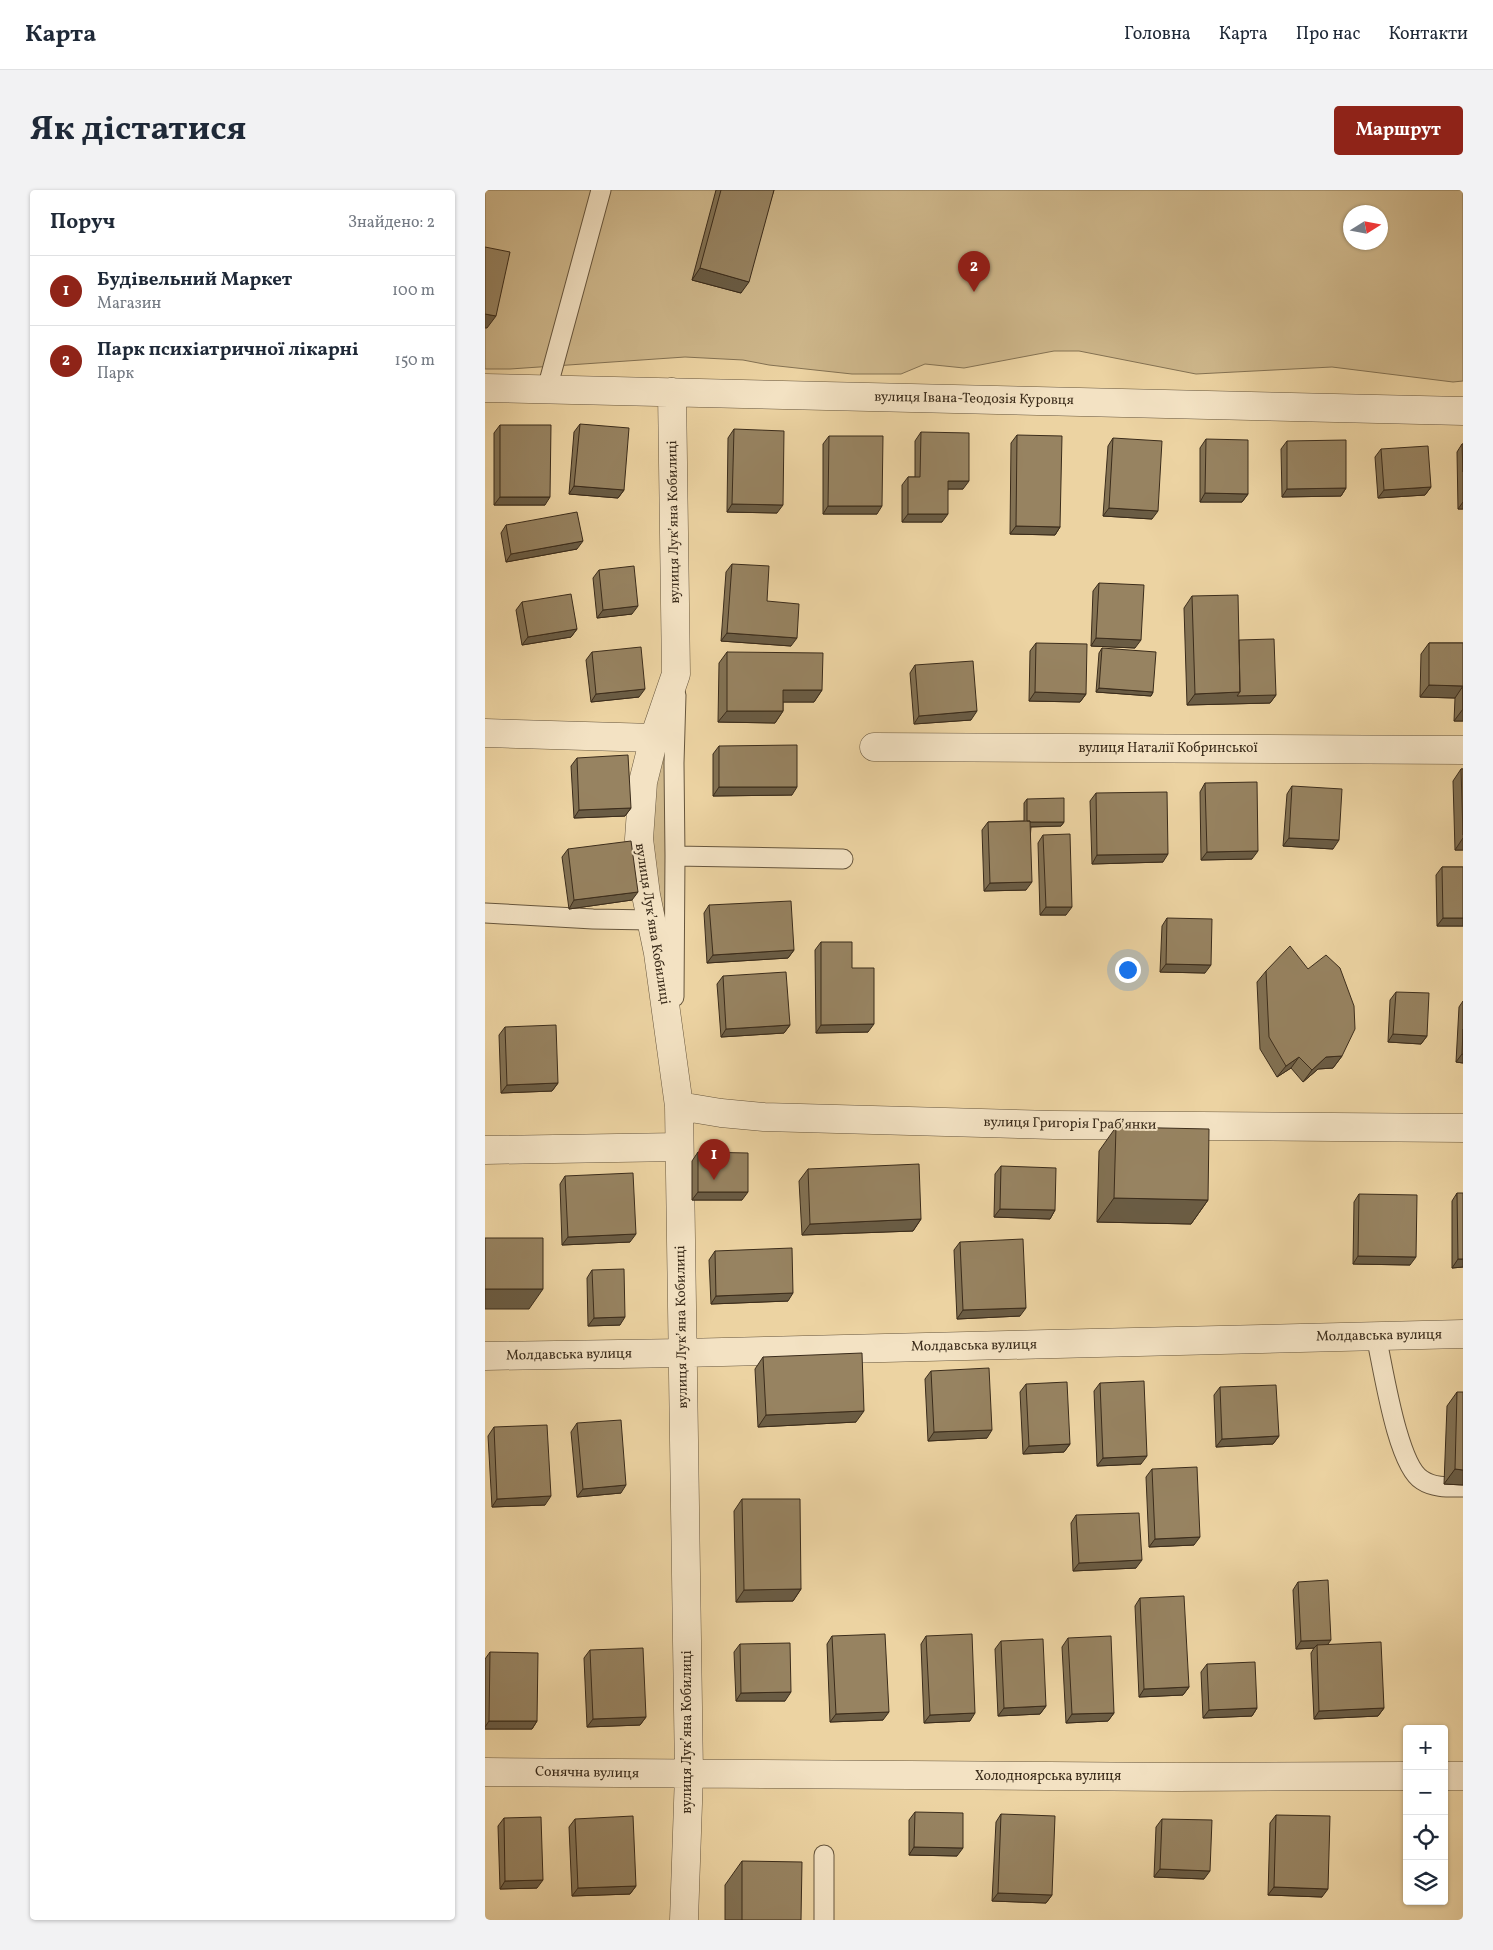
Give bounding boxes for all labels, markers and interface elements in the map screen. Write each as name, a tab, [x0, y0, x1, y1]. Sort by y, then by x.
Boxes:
text: Карта	[25, 18, 96, 52]
text: Головна	[1124, 22, 1191, 47]
text: Карта	[1219, 22, 1268, 47]
text: Про нас	[1296, 22, 1361, 47]
text: Контакти	[1389, 22, 1468, 47]
text: Як дістатися	[30, 106, 246, 154]
button: Маршрут	[1334, 106, 1463, 155]
north arrow	[1343, 205, 1388, 250]
text: Поруч	[50, 208, 115, 237]
text: Знайдено: 2	[348, 212, 435, 234]
pin: 2	[958, 251, 990, 292]
text: Будівельний Маркет	[97, 267, 292, 293]
text: 1	[63, 280, 69, 302]
text: 100 m	[392, 280, 435, 302]
text: Магазин	[97, 293, 161, 315]
text: Парк психіатричної лікарні	[97, 337, 359, 363]
text: 2	[62, 350, 70, 372]
text: 150 m	[394, 350, 435, 372]
text: Парк	[97, 363, 134, 385]
street label: вулиця Івана-Теодозія Куровця	[874, 388, 1074, 410]
street label: вулиця Лукʼяна Кобилиці	[663, 440, 685, 604]
street label: вулиця Наталії Кобринської	[1078, 739, 1258, 758]
street label: вулиця Лукʼяна Кобилиці	[630, 842, 674, 1006]
your location	[1115, 957, 1141, 983]
street label: вулиця Григорія Грабʼянки	[984, 1113, 1157, 1135]
pin: 1	[698, 1139, 730, 1180]
street label: вулиця Лукʼяна Кобилиці	[671, 1245, 693, 1409]
street label: Молдавська вулиця	[1316, 1325, 1442, 1347]
street label: Молдавська вулиця	[911, 1335, 1037, 1357]
street label: Молдавська вулиця	[506, 1344, 632, 1366]
street label: вулиця Лукʼяна Кобилиці	[678, 1650, 697, 1814]
map controls	[1403, 1725, 1448, 1905]
button: +	[1403, 1725, 1448, 1770]
street label: Сонячна вулиця	[535, 1763, 639, 1783]
street label: Холодноярська вулиця	[975, 1767, 1121, 1786]
button: −	[1403, 1770, 1448, 1815]
button: locate	[1403, 1815, 1448, 1860]
button: layers	[1403, 1860, 1448, 1905]

